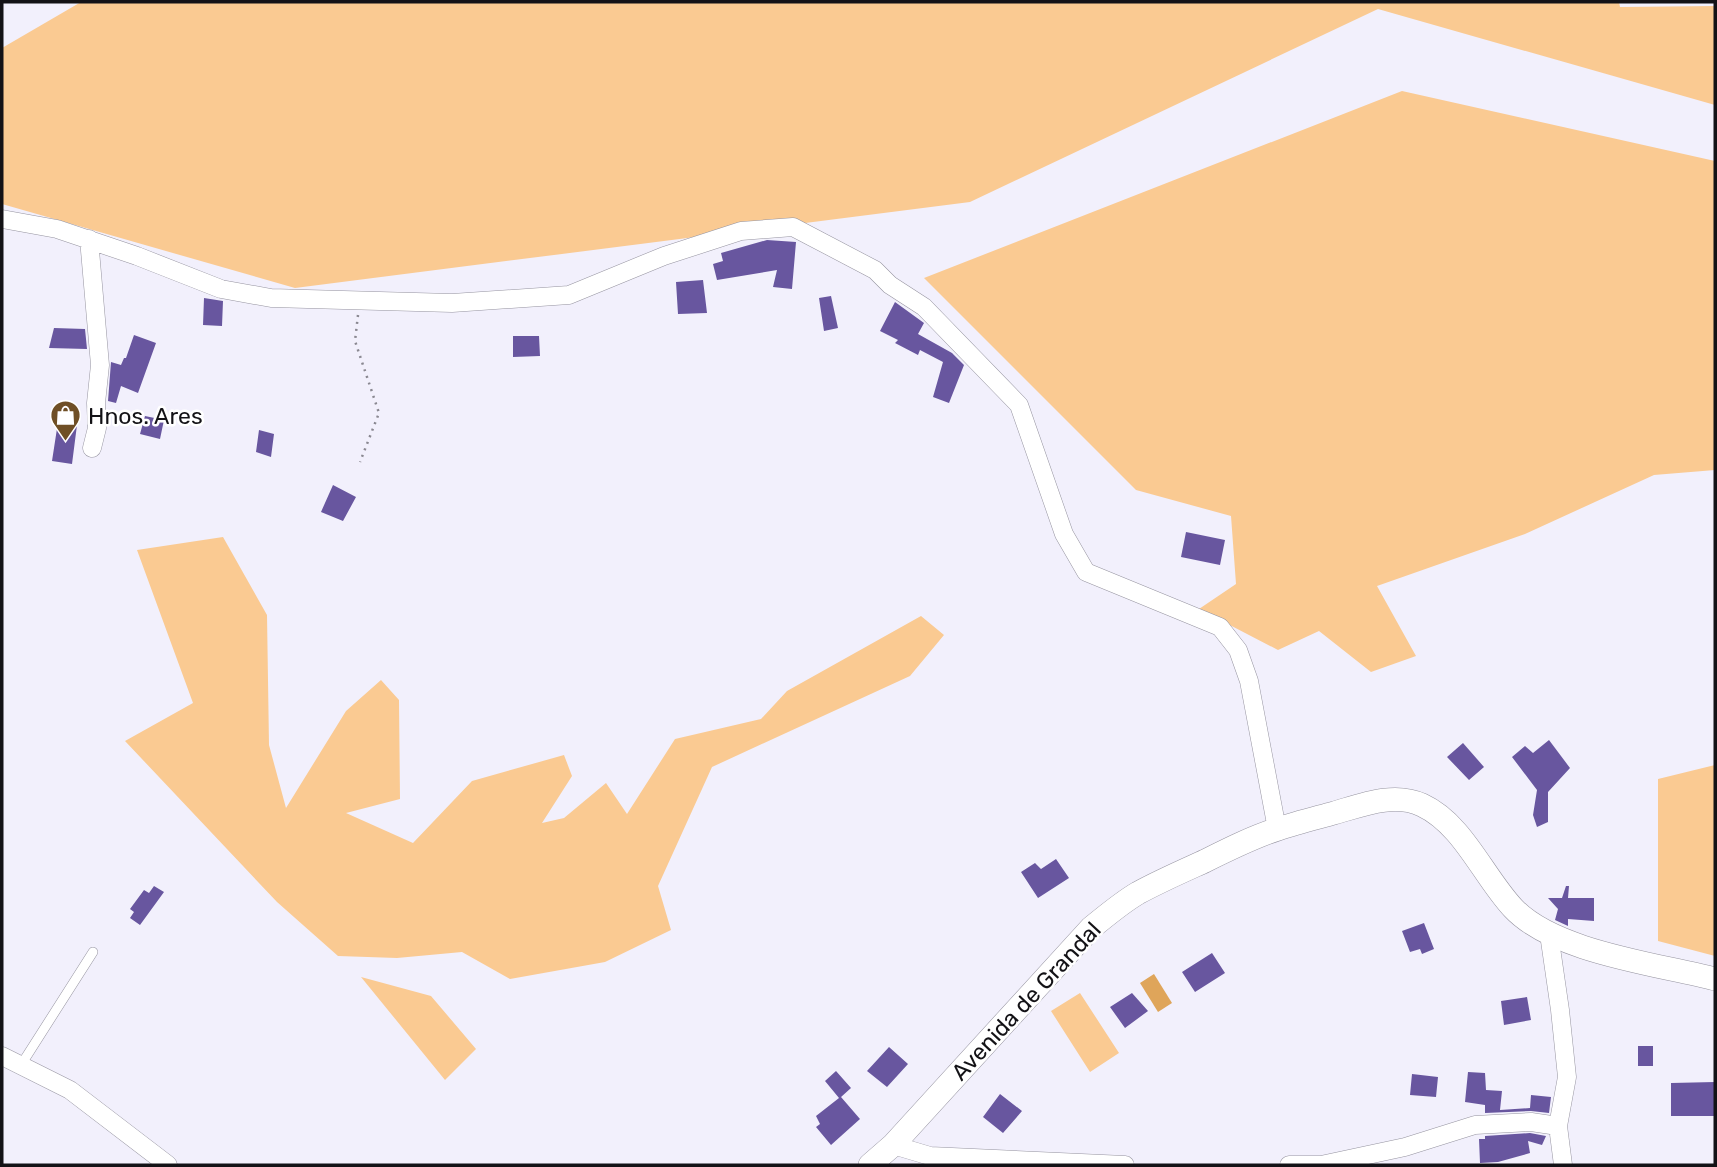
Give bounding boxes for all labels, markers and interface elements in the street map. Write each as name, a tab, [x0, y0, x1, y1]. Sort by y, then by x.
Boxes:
shop icon: Hnos. Ares	[48, 399, 82, 443]
place label: Hnos. Ares	[88, 402, 203, 430]
street label: Avenida de Grandal	[945, 916, 1107, 1086]

